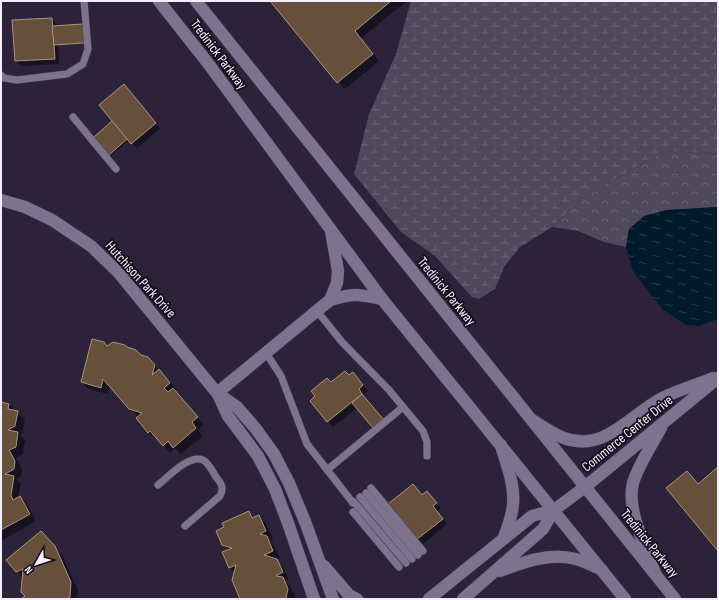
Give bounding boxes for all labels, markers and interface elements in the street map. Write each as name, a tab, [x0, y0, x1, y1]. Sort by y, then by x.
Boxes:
street label: Tredinick Parkway	[187, 16, 251, 93]
street label: Hutchison Park Drive	[102, 237, 180, 321]
street label: Tredinick Parkway	[414, 254, 480, 329]
street label: Commerce Center Drive	[578, 391, 676, 475]
street label: Tredinick Parkway	[617, 506, 683, 581]
north arrow	[16, 544, 56, 584]
text: N	[22, 564, 36, 576]

